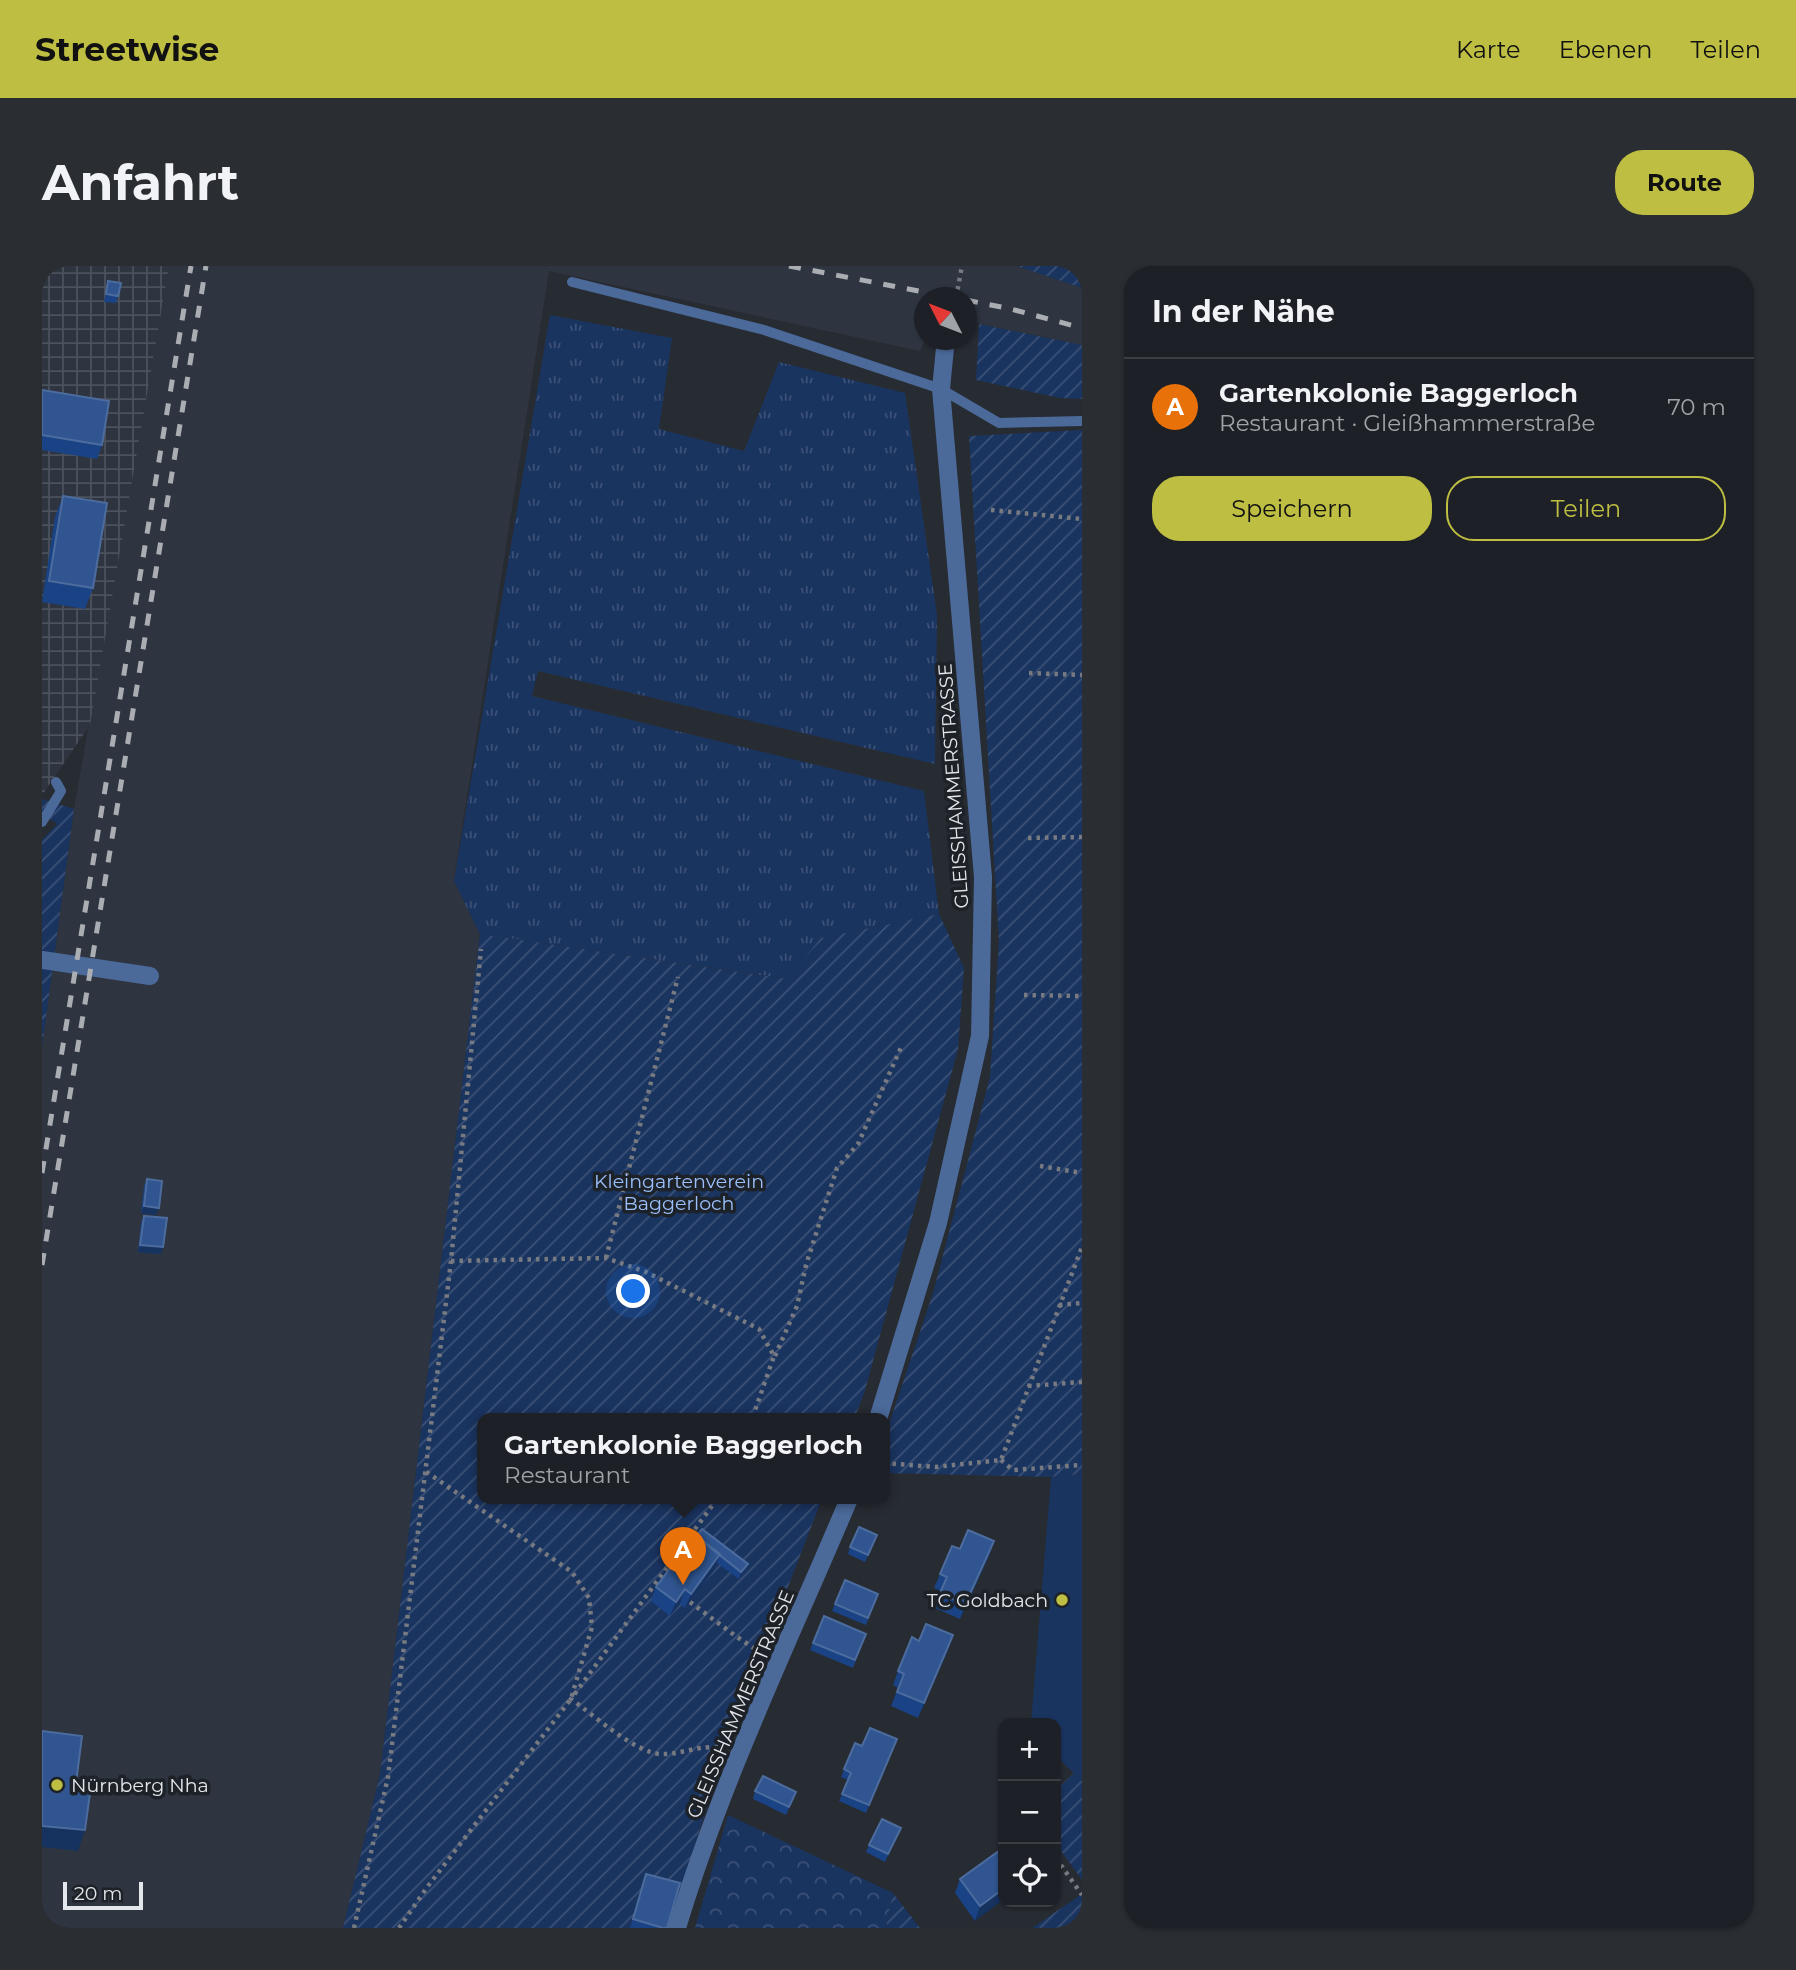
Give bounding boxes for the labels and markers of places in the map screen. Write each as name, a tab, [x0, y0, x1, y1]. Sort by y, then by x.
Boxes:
pin: A	[660, 1527, 706, 1585]
place label: TC Goldbach	[927, 1589, 1048, 1612]
marker: TC Goldbach	[1054, 1592, 1070, 1608]
place label: Nürnberg Nha	[71, 1774, 209, 1797]
marker: Nürnberg Nha	[49, 1777, 65, 1793]

